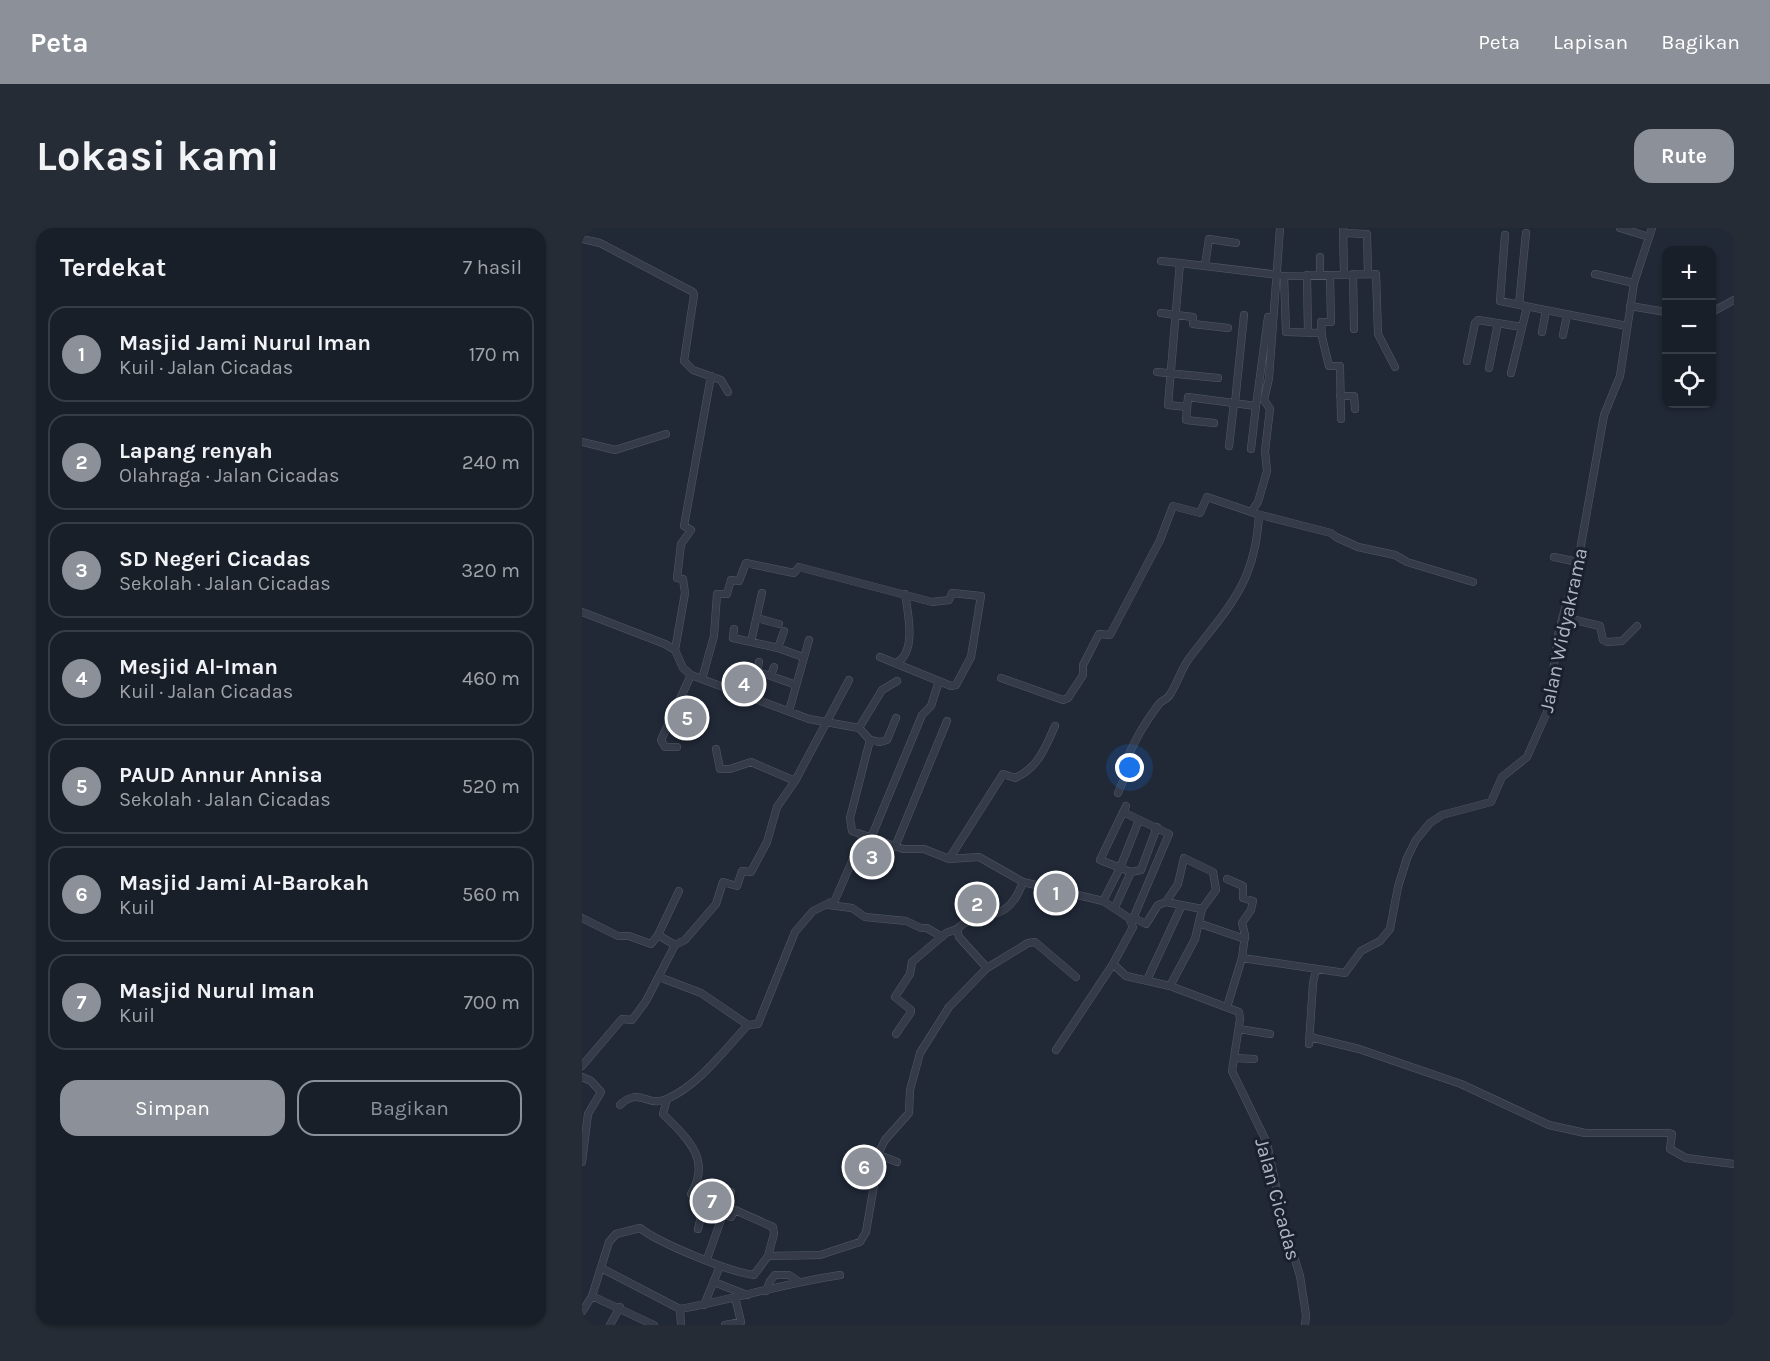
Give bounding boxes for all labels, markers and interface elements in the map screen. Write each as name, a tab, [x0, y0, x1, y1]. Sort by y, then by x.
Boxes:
text: Peta	[30, 26, 89, 59]
text: Peta	[1478, 30, 1520, 54]
text: Lapisan	[1553, 30, 1628, 54]
text: Bagikan	[1661, 30, 1740, 54]
button: Rute	[1634, 129, 1734, 183]
text: Lokasi kami	[36, 131, 280, 181]
map controls	[1662, 246, 1716, 408]
button: +	[1662, 246, 1716, 300]
text: Terdekat	[60, 252, 166, 283]
text: 7 hasil	[463, 256, 522, 279]
button: −	[1662, 300, 1716, 354]
text: Masjid Jami Nurul Iman	[119, 330, 371, 356]
text: 1	[78, 343, 85, 366]
text: 170 m	[469, 343, 520, 366]
button: locate	[1662, 354, 1716, 408]
text: Kuil · Jalan Cicadas	[119, 356, 293, 379]
text: Lapang renyah	[119, 438, 273, 464]
text: 2	[75, 451, 88, 474]
text: 240 m	[462, 451, 520, 474]
text: Olahraga · Jalan Cicadas	[119, 464, 340, 487]
text: SD Negeri Cicadas	[119, 546, 311, 572]
street label: Jalan Widyakrama	[1535, 546, 1592, 715]
text: 3	[75, 559, 88, 582]
text: 320 m	[461, 559, 520, 582]
text: Sekolah · Jalan Cicadas	[119, 572, 331, 595]
text: Mesjid Al-Iman	[119, 654, 278, 680]
pin: 4	[724, 662, 764, 706]
text: 4	[76, 667, 87, 690]
text: 460 m	[462, 667, 520, 690]
text: Kuil · Jalan Cicadas	[119, 680, 293, 703]
pin: 5	[668, 696, 706, 740]
your location	[1115, 753, 1144, 782]
text: PAUD Annur Annisa	[119, 762, 323, 788]
text: 5	[76, 775, 87, 798]
text: 520 m	[462, 775, 520, 798]
text: Sekolah · Jalan Cicadas	[119, 788, 331, 811]
pin: 3	[852, 834, 892, 880]
text: Masjid Jami Al-Barokah	[119, 870, 369, 896]
pin: 1	[1036, 870, 1076, 916]
pin: 2	[958, 882, 996, 926]
text: 6	[75, 883, 88, 906]
text: 560 m	[462, 883, 520, 906]
text: Kuil	[119, 896, 155, 919]
text: Masjid Nurul Iman	[119, 978, 315, 1004]
text: 7	[77, 991, 86, 1014]
text: 700 m	[463, 991, 520, 1014]
text: Kuil	[119, 1004, 155, 1027]
button: Simpan	[60, 1080, 285, 1136]
button: Bagikan	[297, 1080, 522, 1136]
street label: Jalan Cicadas	[1250, 1136, 1305, 1263]
pin: 6	[844, 1144, 884, 1190]
pin: 7	[692, 1178, 732, 1224]

